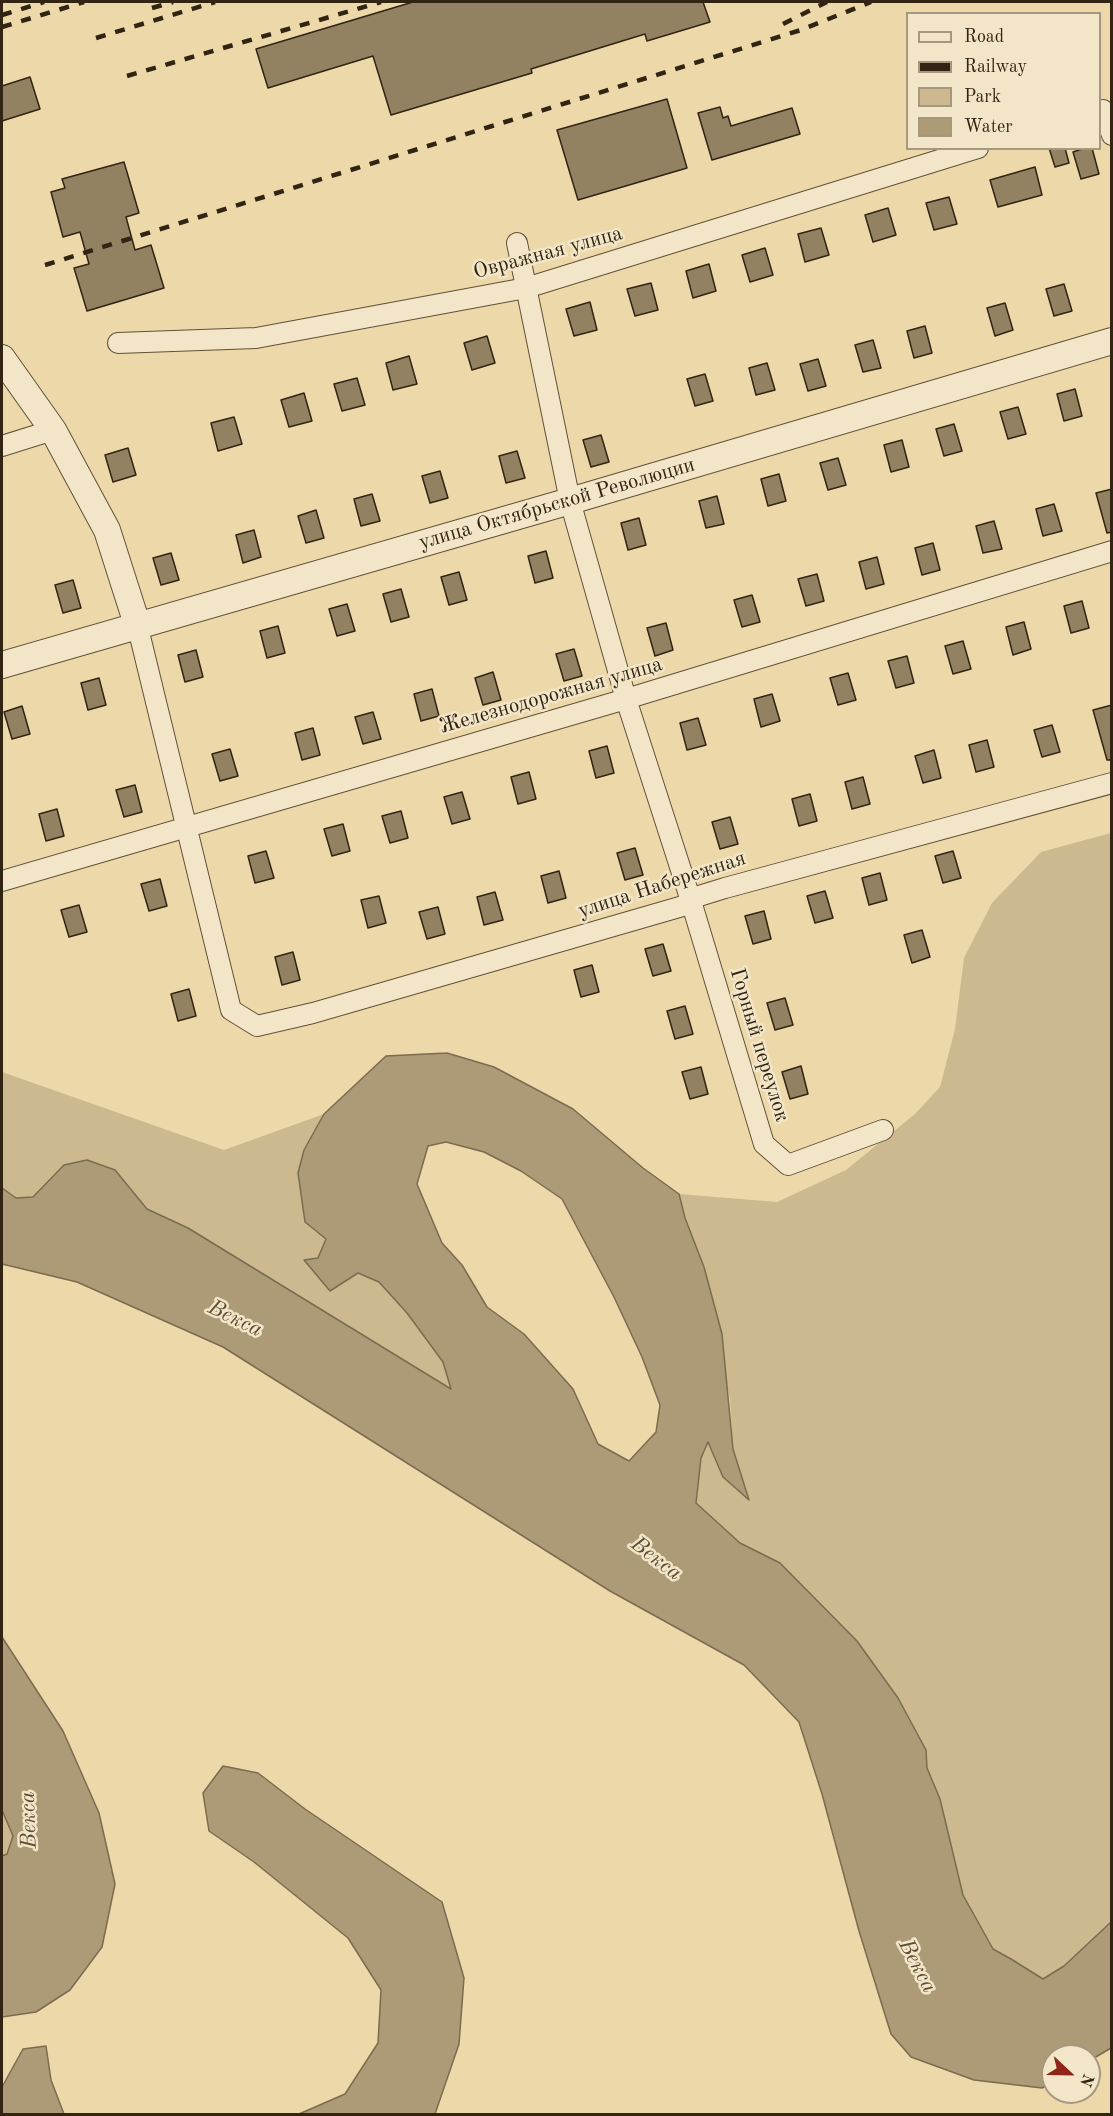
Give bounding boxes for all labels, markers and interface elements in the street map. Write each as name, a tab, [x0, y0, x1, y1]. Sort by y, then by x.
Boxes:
legend	[906, 12, 1101, 150]
text: Road	[964, 28, 1004, 46]
text: Railway	[964, 58, 1027, 76]
text: Park	[964, 88, 1001, 106]
text: Water	[964, 118, 1013, 136]
street label: Овражная улица	[471, 221, 625, 285]
street label: улица Октябрьской Революции	[416, 452, 698, 556]
street label: Железнодорожная улица	[437, 652, 665, 740]
street label: улица Набережная	[575, 846, 749, 924]
street label: Горный переулок	[724, 965, 794, 1125]
water label: Векса	[203, 1295, 267, 1343]
water label: Векса	[625, 1531, 687, 1587]
water label: Векса	[15, 1791, 43, 1849]
water label: Векса	[892, 1934, 942, 1998]
north arrow	[1041, 2044, 1101, 2104]
text: N	[1076, 2071, 1096, 2089]

